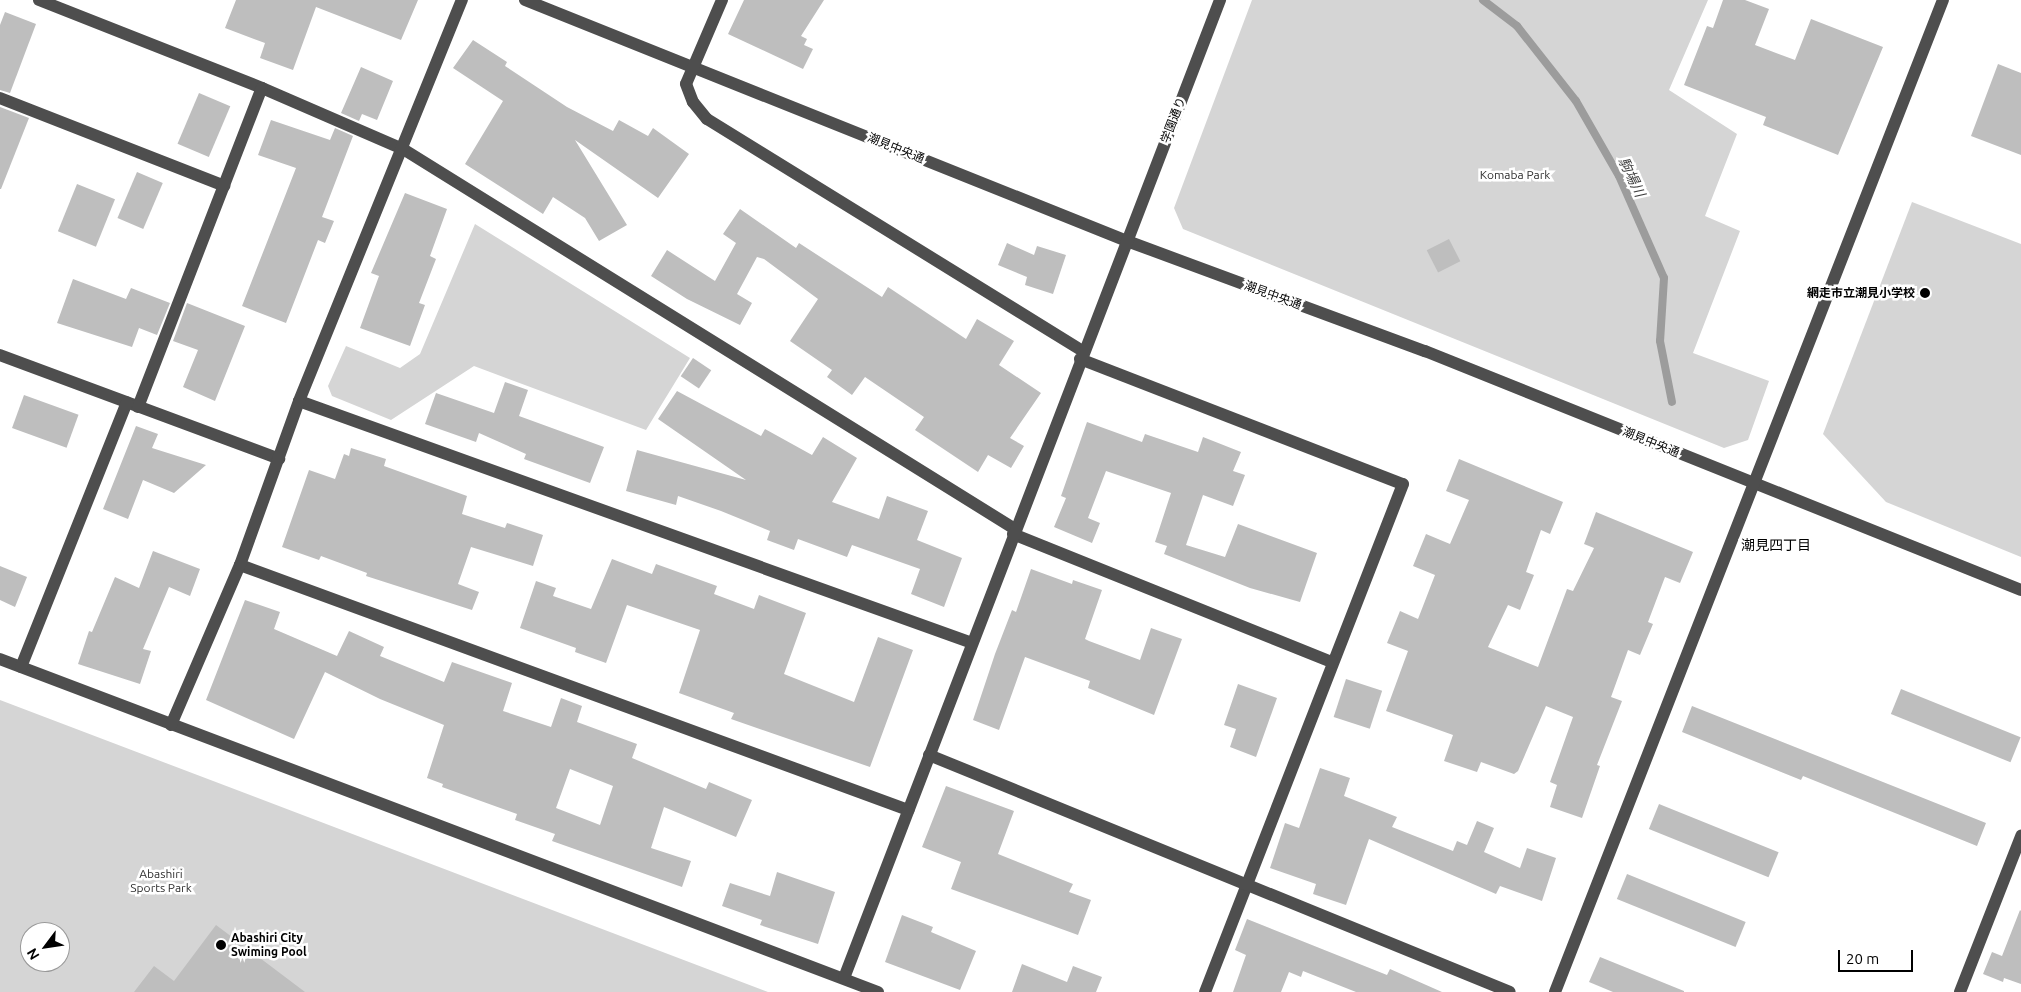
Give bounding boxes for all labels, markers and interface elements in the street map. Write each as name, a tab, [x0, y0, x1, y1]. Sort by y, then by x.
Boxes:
street label: 学園通り	[1158, 95, 1188, 145]
street label: 潮見中央通	[865, 130, 927, 166]
water label: 駒場川	[1615, 154, 1649, 200]
park label: Komaba Park	[1480, 168, 1550, 182]
street label: 潮見中央通	[1242, 278, 1304, 312]
place label: 網走市立潮見小学校	[1807, 286, 1915, 300]
marker: 網走市立潮見小学校	[1919, 287, 1931, 299]
street label: 潮見中央通	[1620, 424, 1682, 460]
district label: 潮見四丁目	[1741, 537, 1811, 553]
park label: Abashiri Sports Park	[130, 867, 192, 895]
north arrow	[20, 922, 70, 972]
place label: Abashiri City Swiming Pool	[231, 931, 307, 959]
marker: Abashiri City Swiming Pool	[215, 939, 227, 951]
scale bar	[1841, 940, 1916, 972]
text: N	[23, 946, 43, 963]
text: 20 m	[1846, 950, 1879, 967]

